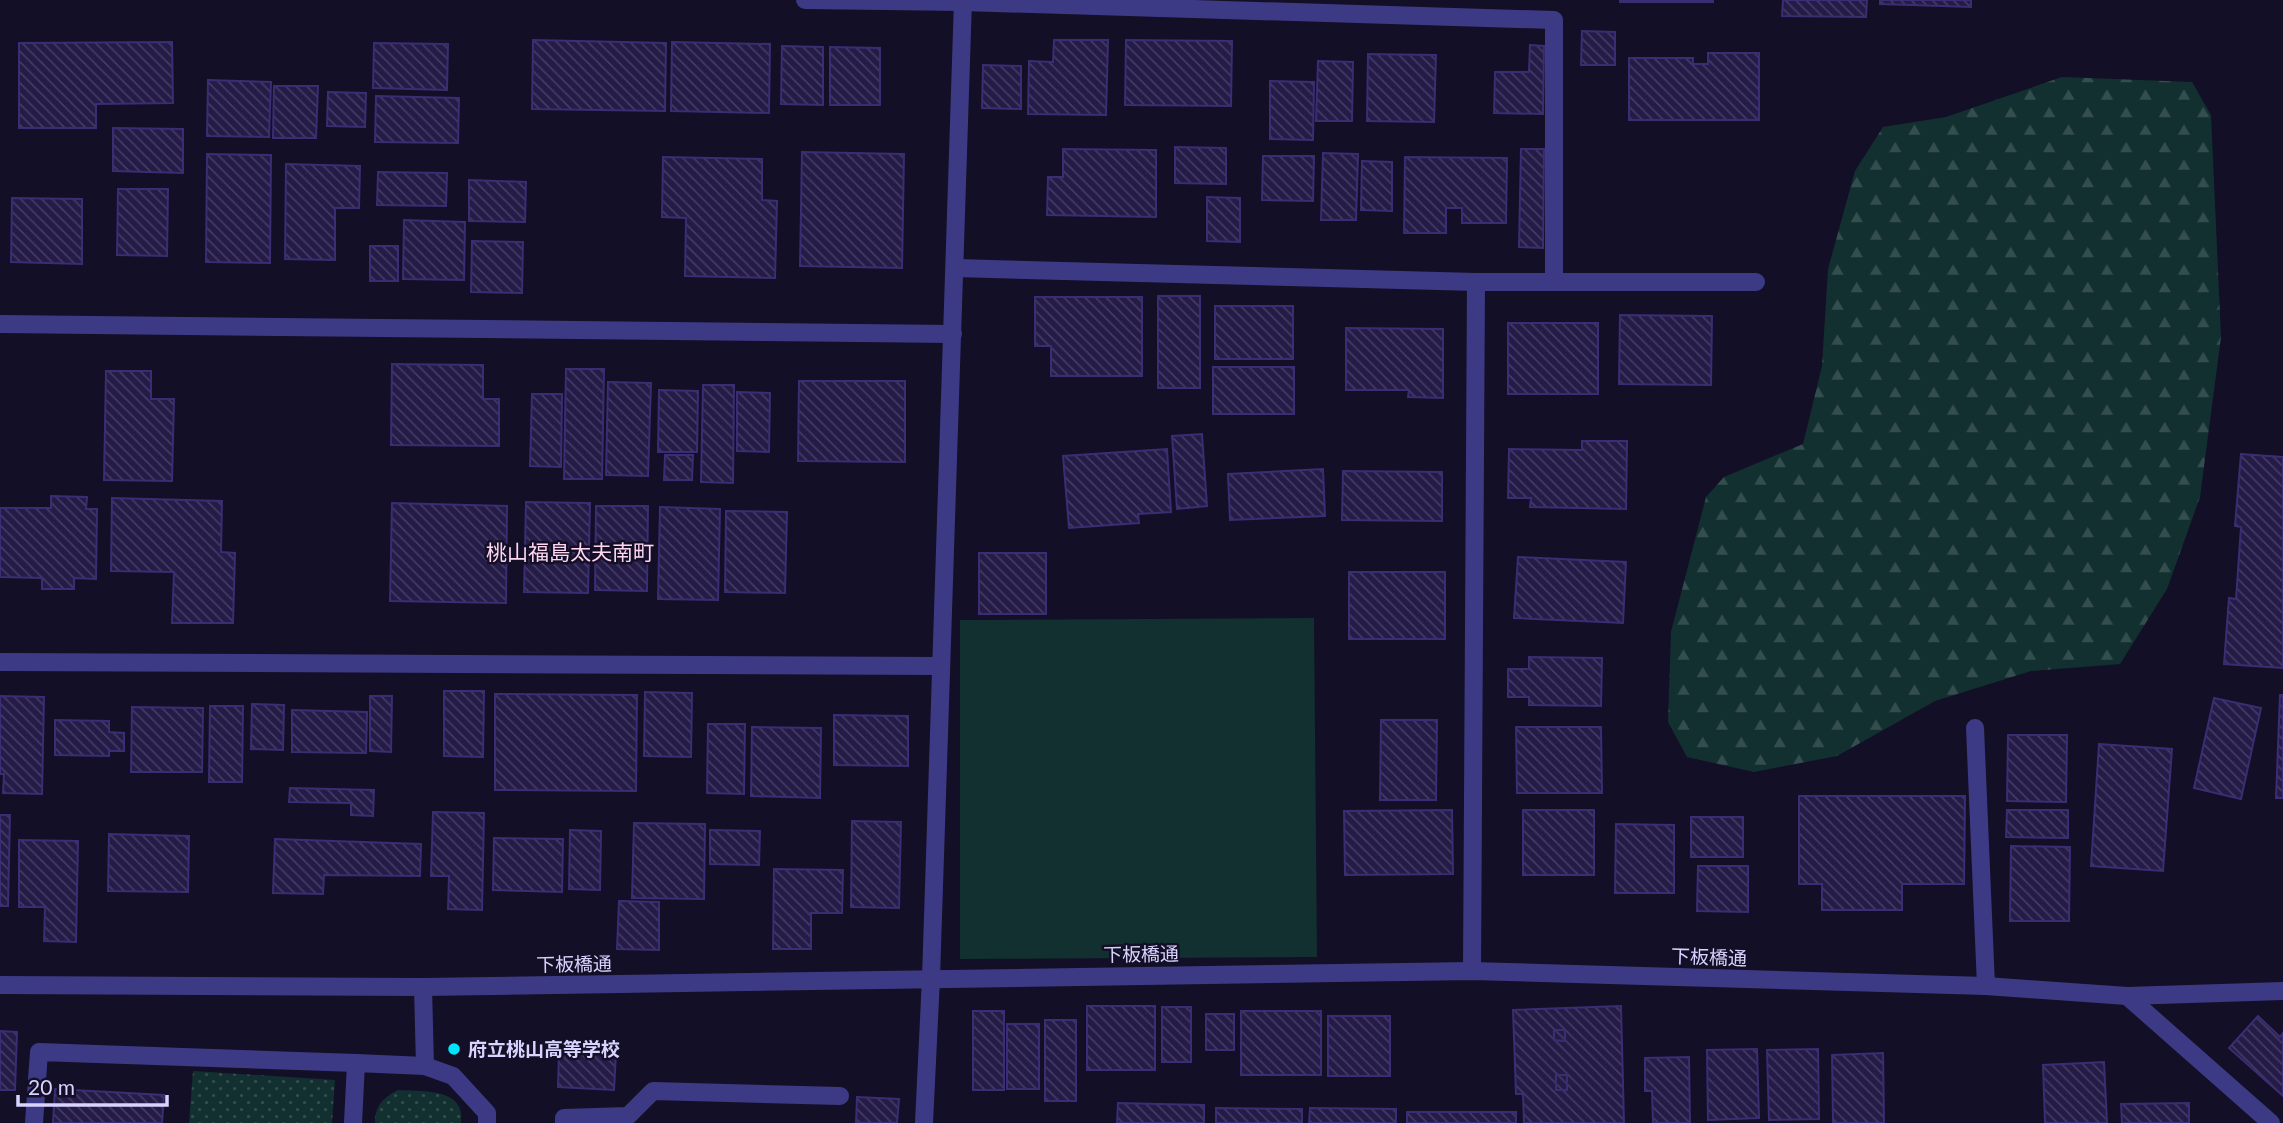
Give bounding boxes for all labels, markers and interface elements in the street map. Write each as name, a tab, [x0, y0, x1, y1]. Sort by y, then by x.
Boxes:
district label: 桃山福島太夫南町	[486, 539, 654, 564]
street label: 下板橋通	[1103, 941, 1179, 966]
street label: 下板橋通	[1671, 944, 1747, 969]
street label: 下板橋通	[536, 951, 612, 976]
place label: 府立桃山高等学校	[468, 1037, 620, 1060]
marker: 府立桃山高等学校	[446, 1041, 462, 1057]
scale bar	[18, 1064, 166, 1108]
text: 20 m	[28, 1074, 75, 1099]

